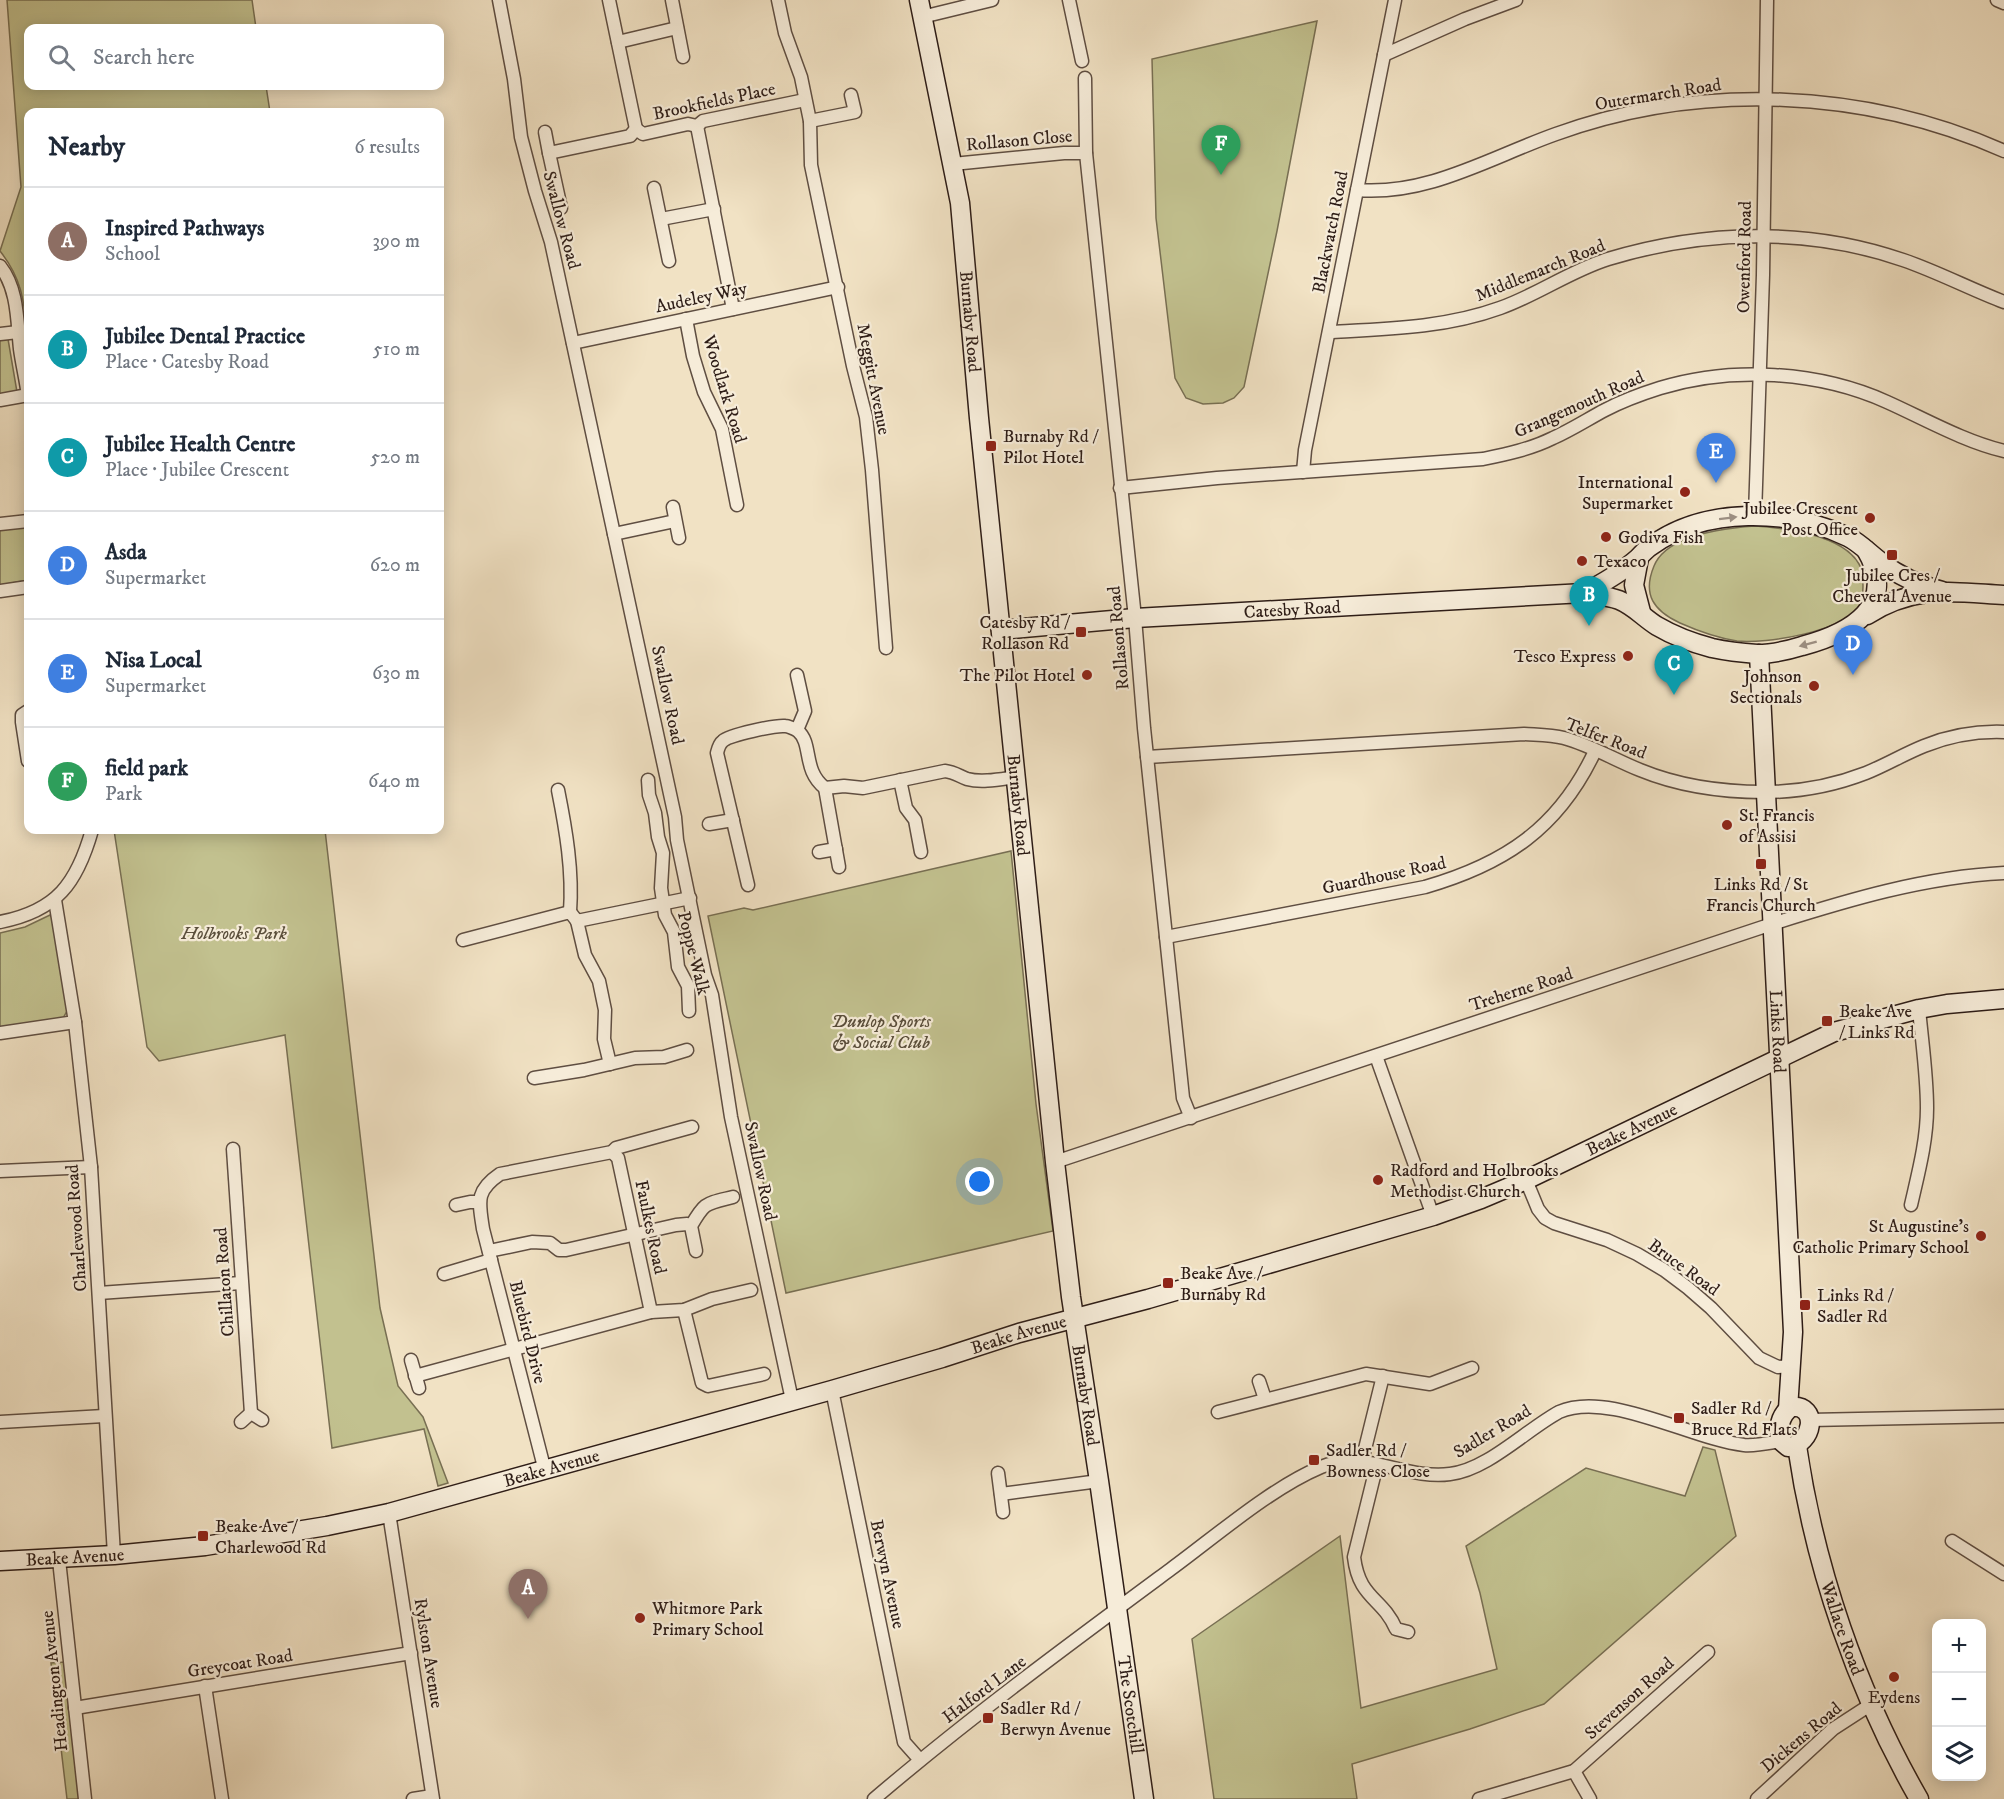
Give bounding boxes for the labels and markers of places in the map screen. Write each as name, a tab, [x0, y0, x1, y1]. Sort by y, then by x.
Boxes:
pin: F	[1202, 126, 1240, 175]
place label: Burnaby Rd / Pilot Hotel	[1003, 426, 1099, 469]
pin: E	[1696, 434, 1736, 483]
marker: Burnaby Rd / Pilot Hotel	[984, 439, 998, 453]
place label: International Supermarket	[1578, 472, 1674, 515]
marker: International Supermarket	[1678, 485, 1692, 499]
place label: Jubilee Crescent Post Office	[1741, 498, 1858, 541]
marker: Jubilee Crescent Post Office	[1863, 511, 1877, 525]
place label: Godiva Fish	[1618, 527, 1704, 549]
marker: Godiva Fish	[1599, 530, 1613, 544]
marker: Jubilee Cres / Cheveral Avenue	[1885, 548, 1899, 562]
place label: Texaco	[1594, 551, 1647, 573]
marker: Texaco	[1575, 554, 1589, 568]
place label: Jubilee Cres / Cheveral Avenue	[1832, 565, 1952, 608]
pin: B	[1570, 576, 1608, 626]
place label: Catesby Rd / Rollason Rd	[980, 612, 1071, 655]
marker: Catesby Rd / Rollason Rd	[1074, 625, 1088, 639]
pin: D	[1834, 626, 1872, 675]
place label: Tesco Express	[1514, 646, 1616, 668]
pin: C	[1654, 646, 1694, 695]
marker: Tesco Express	[1621, 649, 1635, 663]
place label: The Pilot Hotel	[960, 665, 1076, 687]
place label: Johnson Sectionals	[1730, 666, 1803, 709]
marker: The Pilot Hotel	[1080, 668, 1094, 682]
marker: Johnson Sectionals	[1807, 679, 1821, 693]
place label: St. Francis of Assisi	[1739, 805, 1815, 848]
marker: St. Francis of Assisi	[1720, 818, 1734, 832]
marker: Links Rd / St Francis Church	[1754, 857, 1768, 871]
place label: Links Rd / St Francis Church	[1706, 874, 1817, 917]
place label: Beake Ave / Links Rd	[1839, 1001, 1915, 1044]
marker: Beake Ave / Links Rd	[1820, 1014, 1834, 1028]
place label: Radford and Holbrooks Methodist Church	[1390, 1160, 1559, 1203]
marker: Radford and Holbrooks Methodist Church	[1371, 1173, 1385, 1187]
place label: St Augustine's Catholic Primary School	[1792, 1216, 1970, 1259]
marker: St Augustine's Catholic Primary School	[1974, 1229, 1988, 1243]
place label: Beake Ave / Burnaby Rd	[1180, 1263, 1266, 1306]
marker: Beake Ave / Burnaby Rd	[1161, 1276, 1175, 1290]
place label: Links Rd / Sadler Rd	[1817, 1285, 1895, 1328]
marker: Links Rd / Sadler Rd	[1798, 1298, 1812, 1312]
place label: Sadler Rd / Bruce Rd Flats	[1691, 1398, 1797, 1441]
marker: Sadler Rd / Bruce Rd Flats	[1672, 1411, 1686, 1425]
place label: Sadler Rd / Bowness Close	[1326, 1440, 1430, 1483]
marker: Sadler Rd / Bowness Close	[1307, 1453, 1321, 1467]
place label: Beake Ave / Charlewood Rd	[215, 1516, 326, 1559]
marker: Beake Ave / Charlewood Rd	[196, 1529, 210, 1543]
pin: A	[508, 1570, 548, 1619]
place label: Whitmore Park Primary School	[651, 1598, 764, 1641]
marker: Whitmore Park Primary School	[633, 1611, 647, 1625]
marker: Eydens	[1887, 1670, 1901, 1684]
place label: Eydens	[1868, 1687, 1920, 1709]
place label: Sadler Rd / Berwyn Avenue	[1000, 1698, 1111, 1741]
marker: Sadler Rd / Berwyn Avenue	[981, 1711, 995, 1725]

